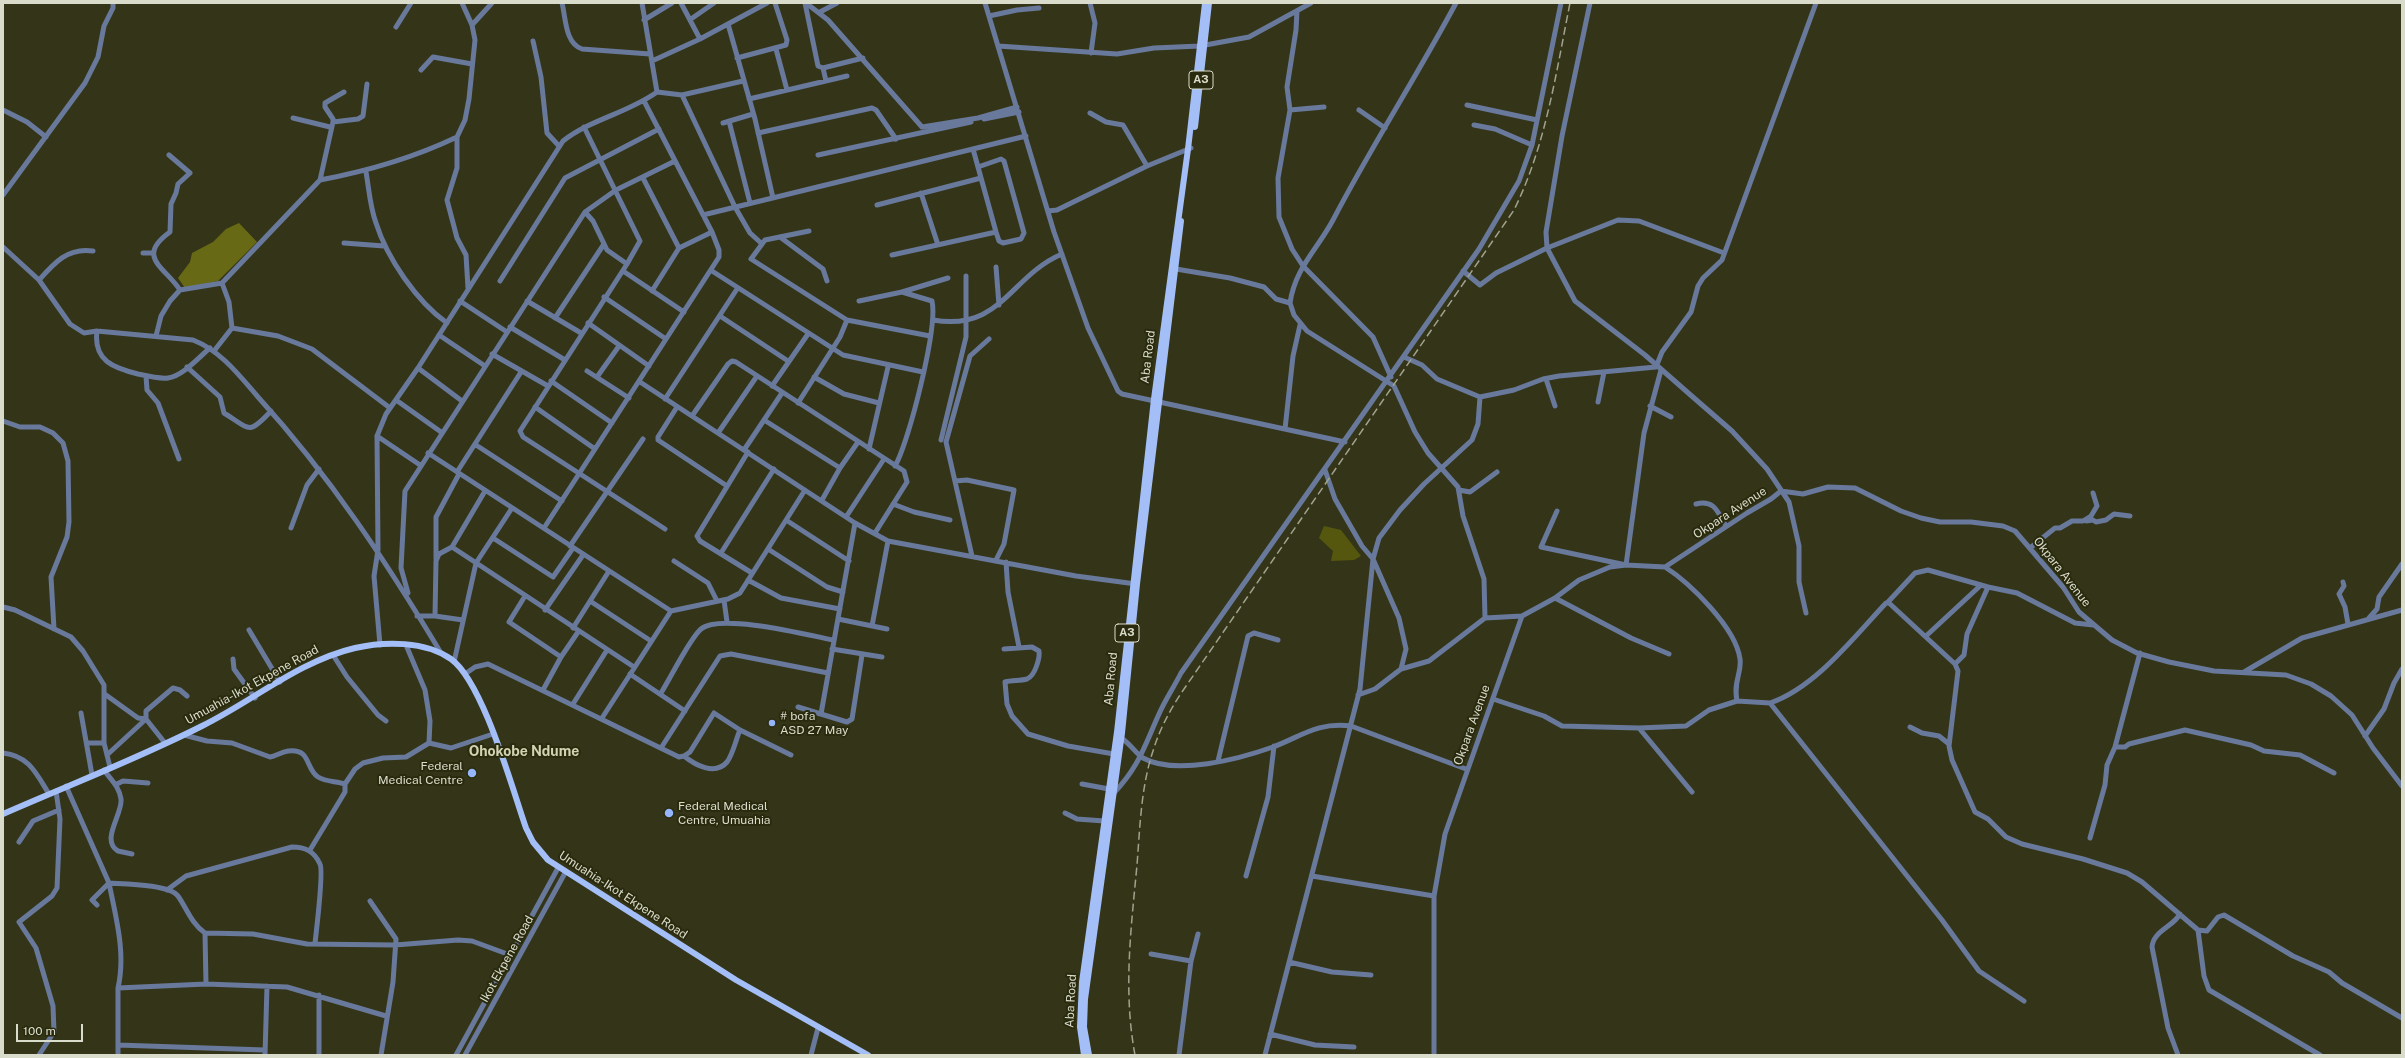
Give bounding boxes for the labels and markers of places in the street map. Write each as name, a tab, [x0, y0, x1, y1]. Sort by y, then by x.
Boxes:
place label: # bofa ASD 27 May	[780, 709, 848, 737]
marker: # bofa ASD 27 May	[767, 718, 777, 728]
place label: Federal Medical Centre	[378, 759, 463, 787]
marker: Federal Medical Centre	[466, 767, 478, 779]
place label: Federal Medical Centre, Umuahia	[678, 799, 770, 827]
marker: Federal Medical Centre, Umuahia	[663, 807, 675, 819]

